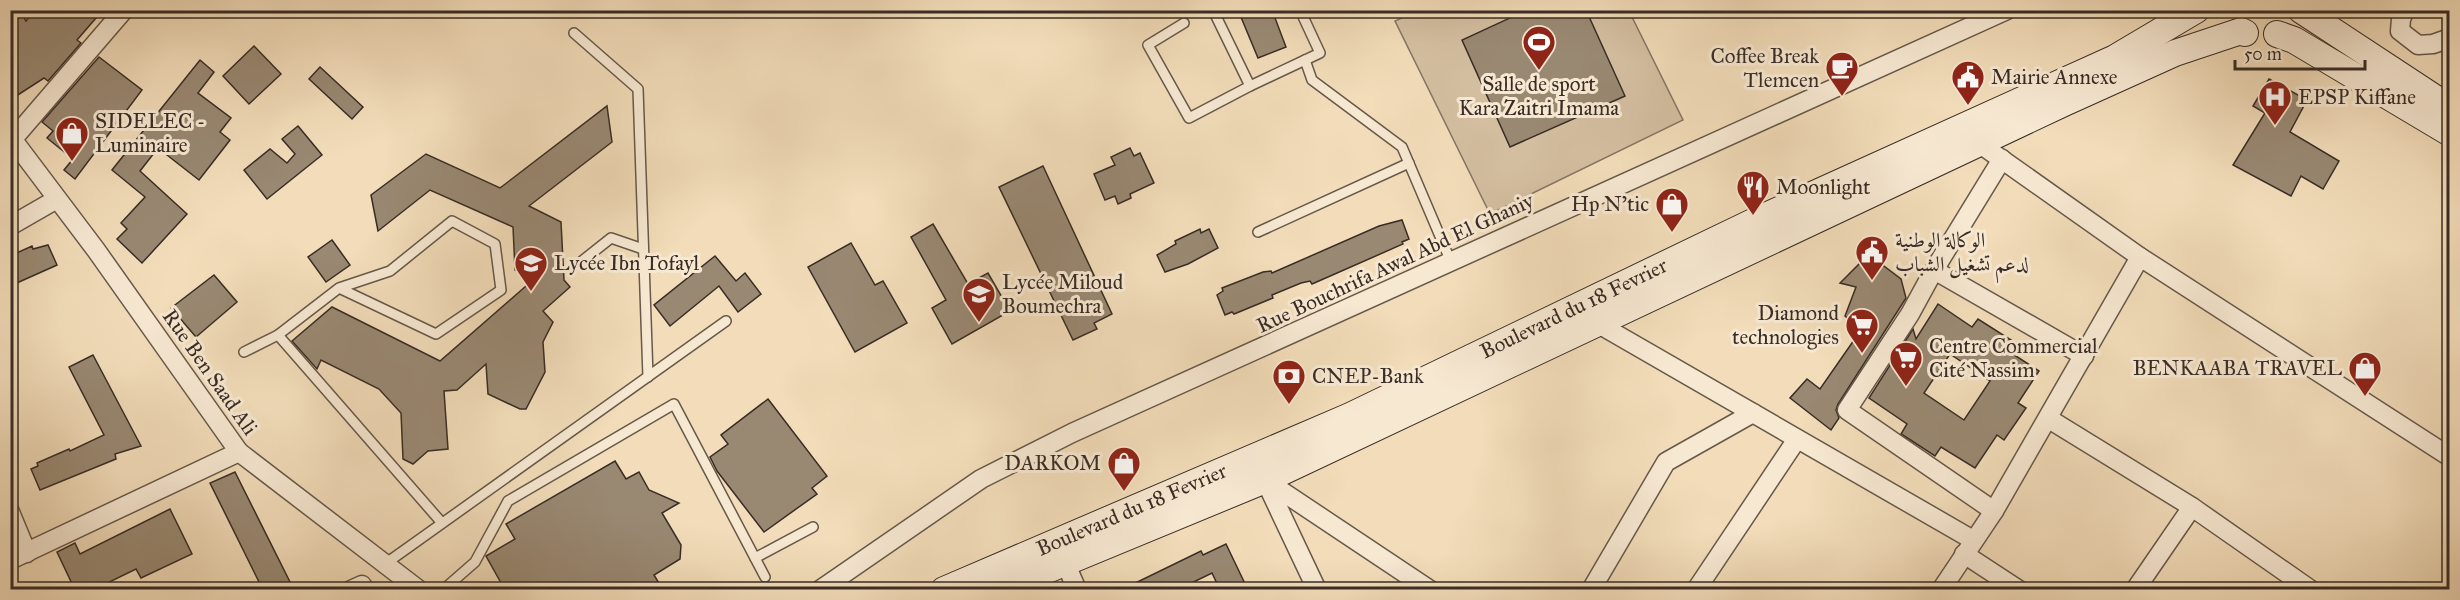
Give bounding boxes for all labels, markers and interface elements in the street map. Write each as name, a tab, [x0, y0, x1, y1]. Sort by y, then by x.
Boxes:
sports icon: Salle de sport Kara Zaitri Imama	[1521, 24, 1557, 71]
scale bar	[2235, 33, 2366, 71]
place label: Coffee Break Tlemcen	[1710, 43, 1819, 93]
text: 50 m	[2244, 43, 2282, 65]
cafe icon: Coffee Break Tlemcen	[1824, 50, 1860, 97]
public building icon: Mairie Annexe	[1950, 59, 1986, 106]
place label: Mairie Annexe	[1991, 64, 2118, 90]
place label: Salle de sport Kara Zaitri Imama	[1459, 71, 1619, 121]
hospital icon: EPSP Kiffane	[2257, 79, 2293, 126]
place label: EPSP Kiffane	[2298, 84, 2416, 110]
place label: SIDELEC - Luminaire	[95, 108, 205, 158]
shop icon: SIDELEC - Luminaire	[54, 115, 90, 162]
restaurant icon: Moonlight	[1735, 169, 1771, 216]
place label: Moonlight	[1776, 174, 1871, 200]
shop icon: Hp N'tic	[1654, 186, 1690, 233]
street label: Rue Bouchrifa Awal Abd El Ghaniy	[1252, 187, 1539, 339]
place label: Hp N'tic	[1571, 191, 1649, 217]
place label: الوكالة الوطنية لدعم تشغيل الشباب	[1895, 227, 2029, 284]
public building icon: الوكالة الوطنية لدعم تشغيل الشباب	[1854, 234, 1890, 281]
school or university icon: Lycée Ibn Tofayl	[513, 245, 549, 292]
place label: Lycée Ibn Tofayl	[554, 250, 700, 276]
street label: Boulevard du 18 Fevrier	[1476, 252, 1672, 364]
place label: Lycée Miloud Boumechra	[1002, 269, 1124, 319]
school or university icon: Lycée Miloud Boumechra	[961, 276, 997, 323]
place label: Diamond technologies	[1732, 300, 1839, 350]
street label: Rue Ben Saad Ali	[157, 304, 263, 440]
supermarket icon: Diamond technologies	[1844, 307, 1880, 354]
place label: Centre Commercial Cité Nassim	[1929, 333, 2098, 383]
supermarket icon: Centre Commercial Cité Nassim	[1888, 340, 1924, 387]
shop icon: BENKAABA TRAVEL	[2347, 350, 2383, 397]
place label: BENKAABA TRAVEL	[2133, 355, 2342, 381]
bank icon: CNEP-Bank	[1271, 358, 1307, 405]
place label: CNEP-Bank	[1312, 363, 1424, 389]
shop icon: DARKOM	[1106, 445, 1142, 492]
place label: DARKOM	[1004, 450, 1101, 476]
street label: Boulevard du 18 Fevrier	[1032, 457, 1231, 562]

